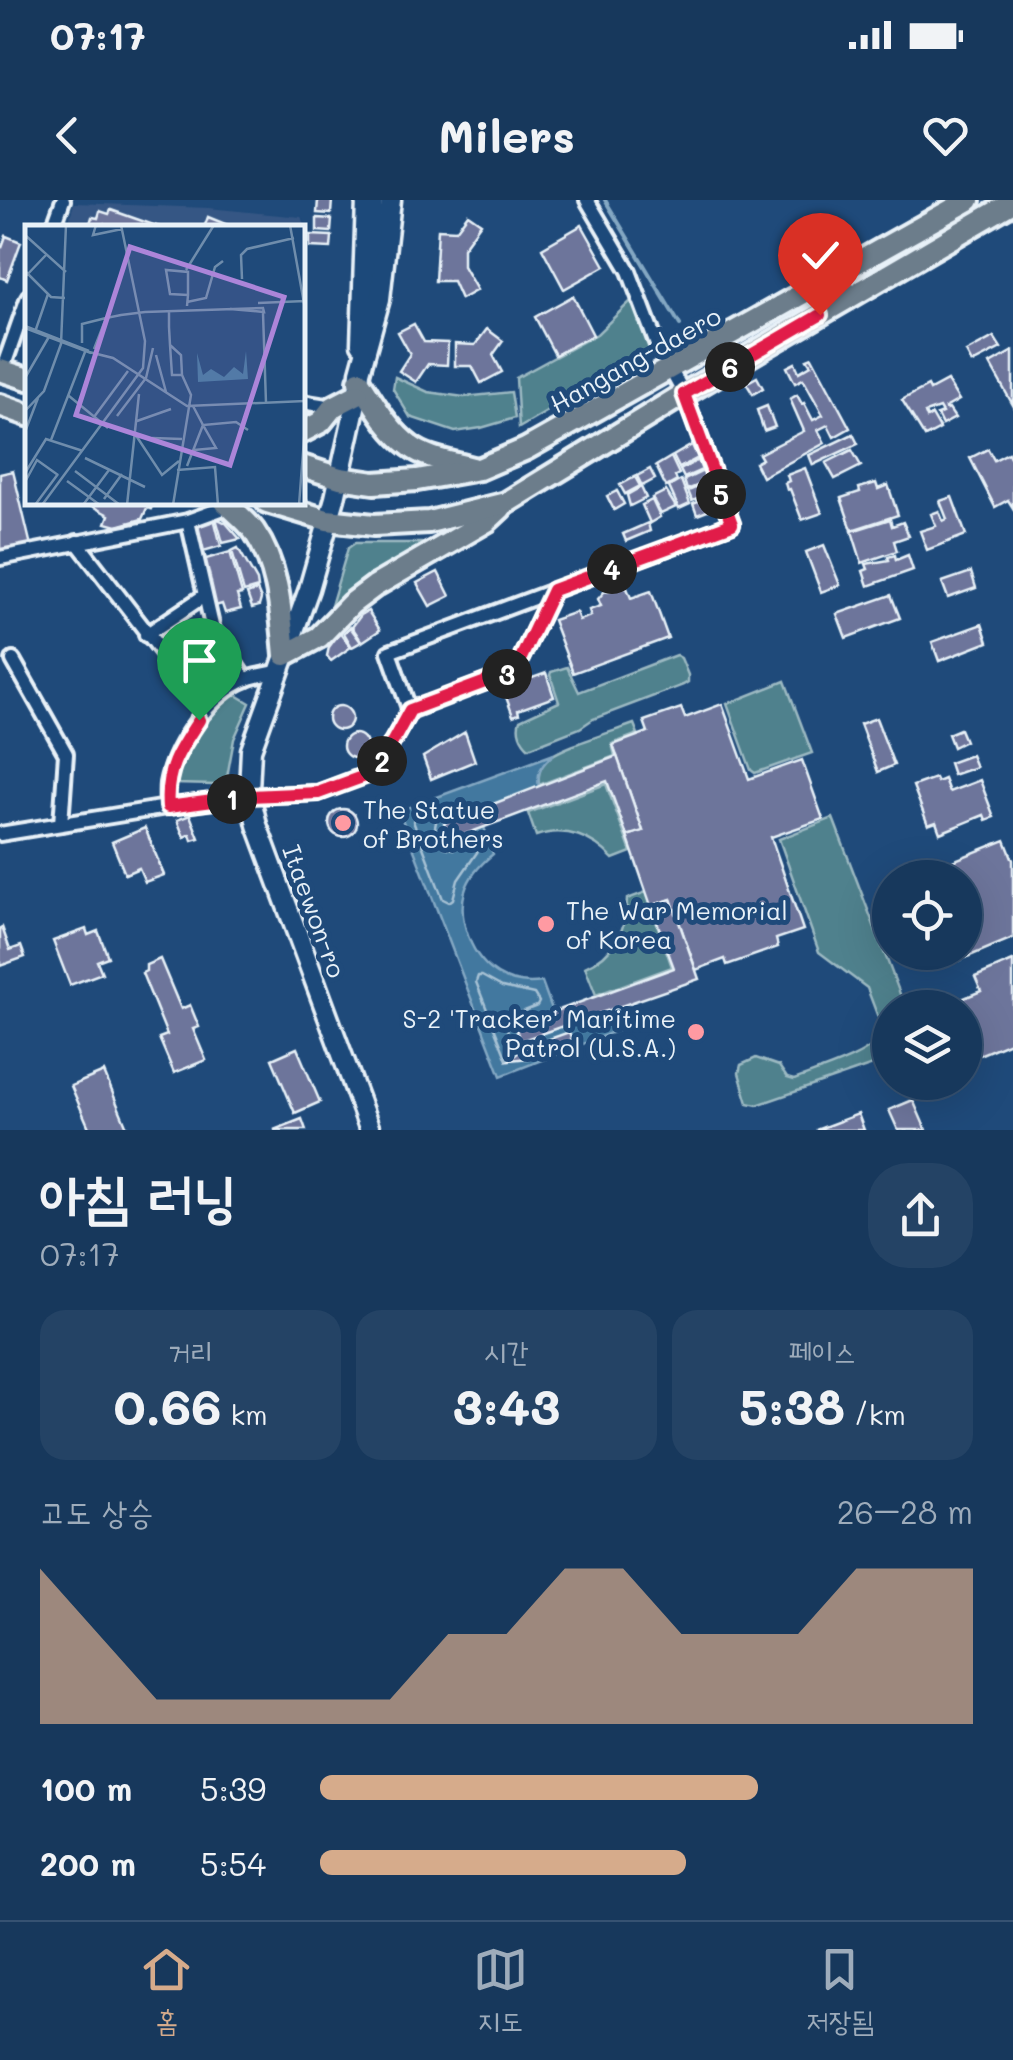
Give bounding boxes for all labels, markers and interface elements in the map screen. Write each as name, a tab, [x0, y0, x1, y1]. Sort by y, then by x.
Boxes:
text: 07:17	[50, 10, 146, 60]
text: Milers	[438, 106, 575, 164]
icon: back	[40, 108, 95, 163]
icon: heart	[918, 108, 973, 163]
pin	[778, 213, 863, 316]
inset map	[25, 225, 305, 505]
icon: check	[793, 228, 848, 283]
street label: Hangang-daero	[544, 299, 726, 419]
pin: 6	[705, 342, 755, 392]
text: 6	[722, 349, 738, 385]
pin: 5	[696, 469, 746, 519]
text: 5	[713, 476, 729, 512]
pin: 4	[587, 544, 637, 594]
text: 4	[603, 551, 621, 587]
pin	[157, 618, 242, 721]
icon: arrive	[172, 633, 227, 688]
pin: 3	[482, 649, 532, 699]
text: 3	[499, 656, 515, 692]
pin: 2	[357, 736, 407, 786]
text: 2	[374, 743, 390, 779]
pin: 1	[207, 774, 257, 824]
text: 1	[226, 781, 238, 817]
place label: The Statue of Brothers	[363, 793, 504, 854]
marker: The Statue of Brothers	[332, 812, 354, 834]
street label: Itaewon-ro	[276, 840, 354, 982]
map controls	[872, 860, 982, 1100]
button: locate	[872, 860, 982, 970]
place label: The War Memorial of Korea	[566, 894, 788, 955]
marker: The War Memorial of Korea	[535, 913, 557, 935]
button: layers	[872, 990, 982, 1100]
place label: S-2 'Tracker' Maritime Patrol (U.S.A.)	[403, 1002, 676, 1063]
marker: S-2 'Tracker' Maritime Patrol (U.S.A.)	[685, 1021, 707, 1043]
text: 아침 러닝	[40, 1158, 237, 1230]
button: share	[868, 1163, 973, 1268]
text: 07:17	[40, 1232, 120, 1274]
text: 거리	[168, 1333, 213, 1369]
text: 시간	[484, 1333, 529, 1369]
text: 페이스	[789, 1333, 856, 1369]
text: 0.66	[113, 1372, 221, 1438]
text: 3:43	[453, 1372, 560, 1438]
text: 5:38	[739, 1372, 845, 1438]
text: km	[221, 1396, 268, 1432]
text: /km	[845, 1396, 906, 1432]
text: 고도 상승	[40, 1490, 153, 1532]
text: 26–28 m	[837, 1490, 973, 1532]
text: 100 m	[40, 1767, 132, 1809]
text: 5:39	[200, 1767, 266, 1809]
text: 200 m	[40, 1842, 136, 1884]
text: 5:54	[200, 1842, 266, 1884]
tab: 홈	[139, 1942, 194, 2041]
tab: 지도	[473, 1942, 528, 2041]
tab: 저장됨	[806, 1942, 874, 2041]

